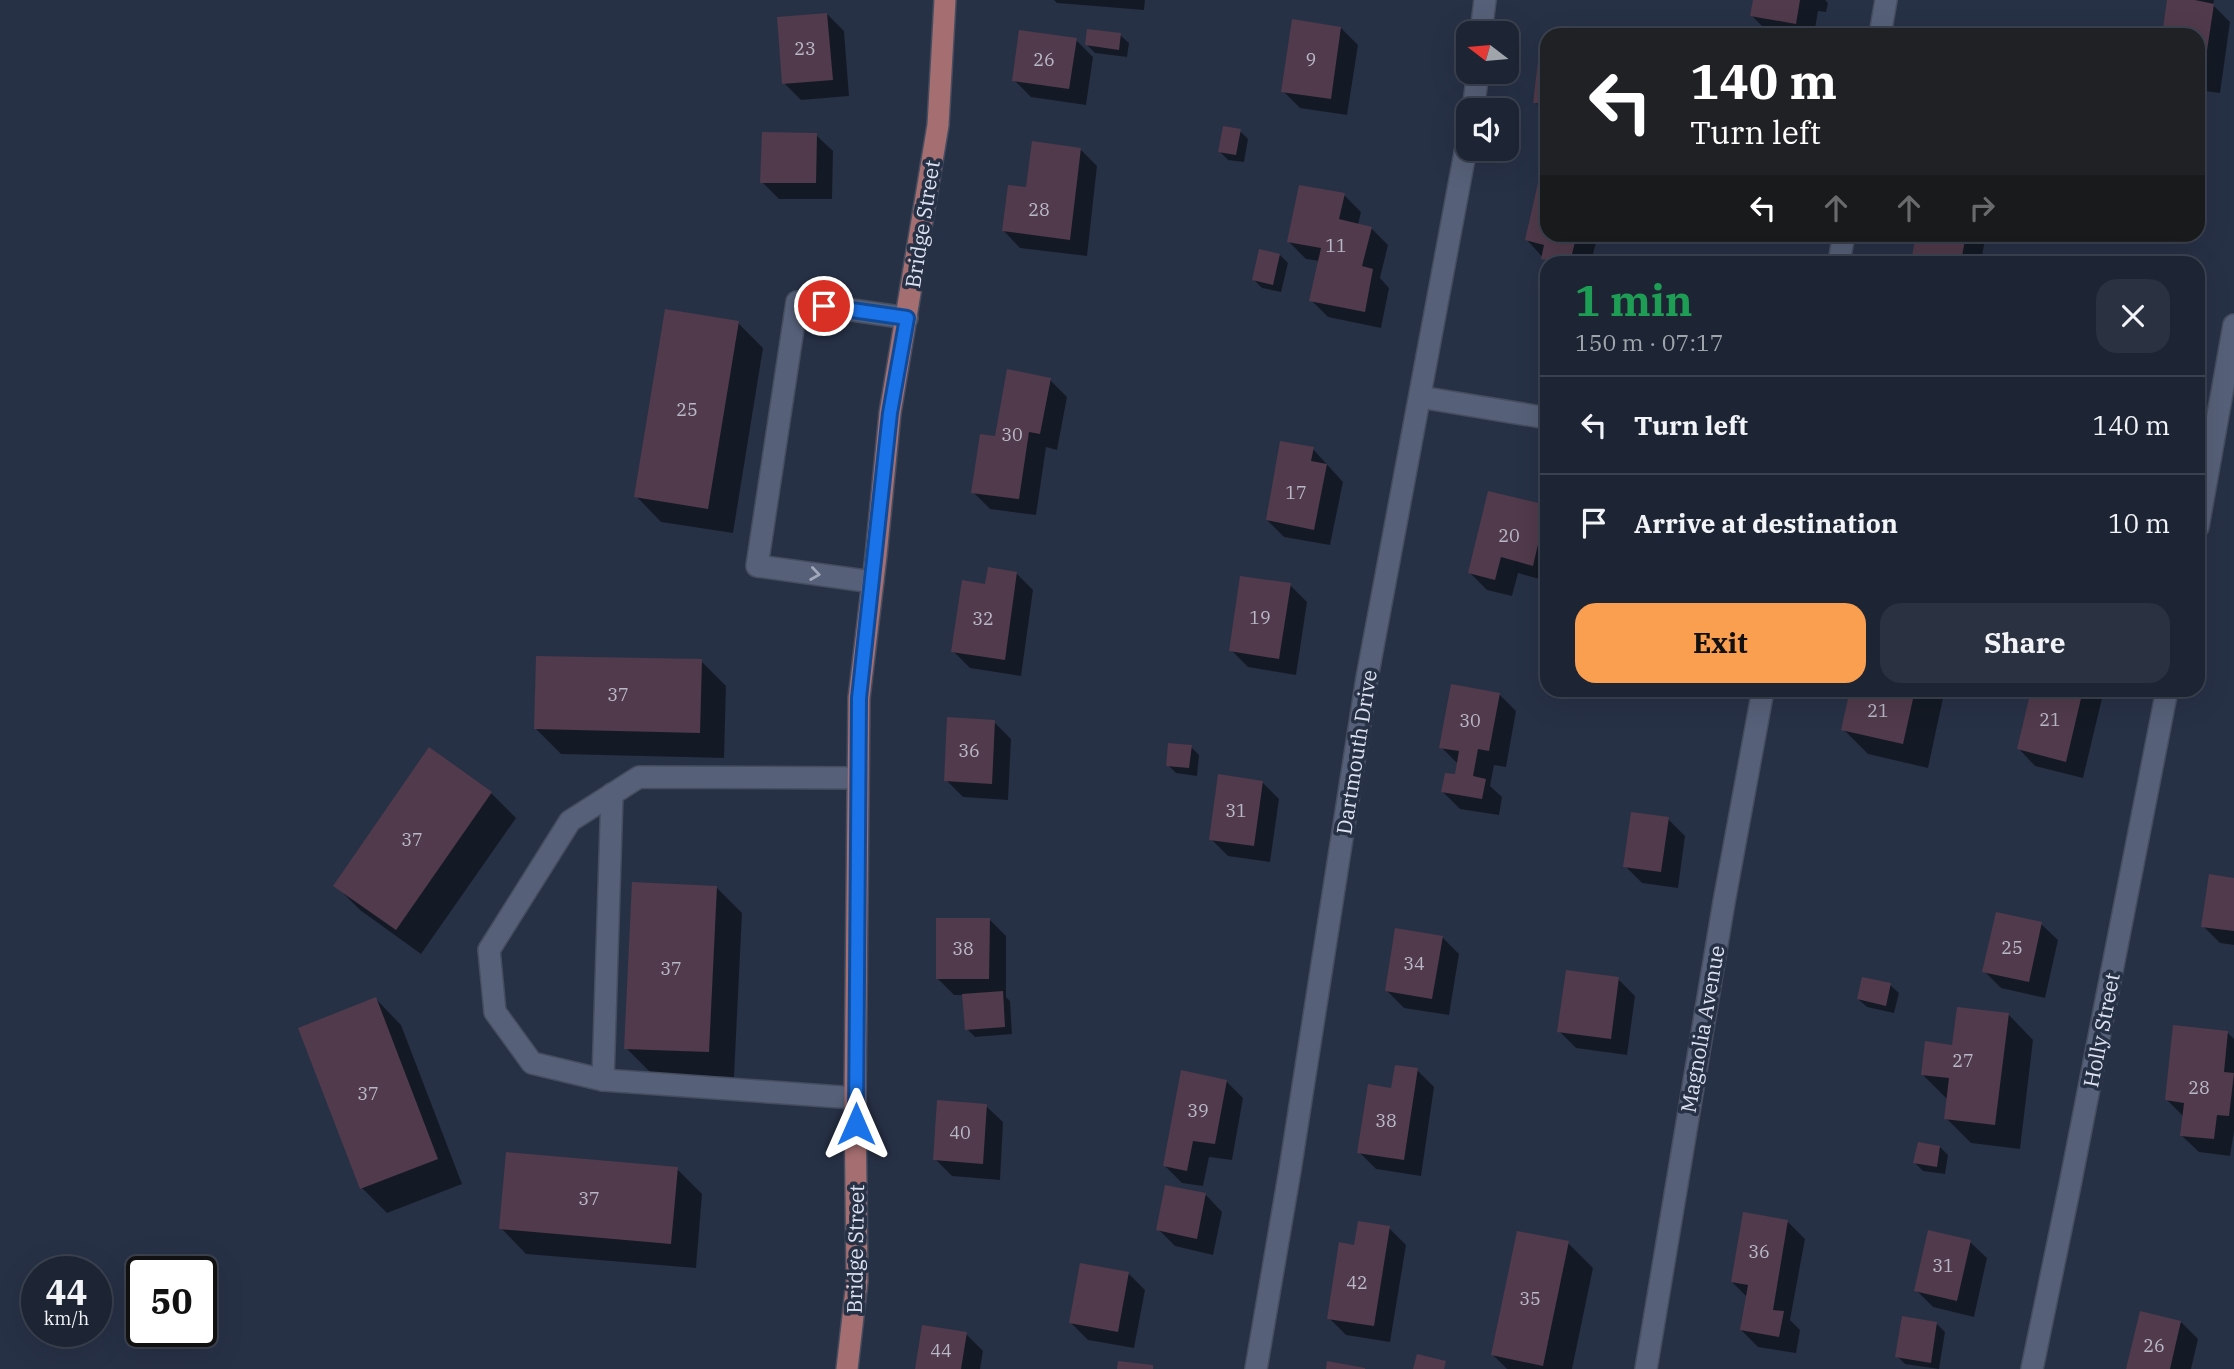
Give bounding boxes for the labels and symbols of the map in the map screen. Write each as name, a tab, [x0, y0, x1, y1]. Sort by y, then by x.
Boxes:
north arrow	[1456, 21, 1519, 84]
house number: 23	[794, 37, 816, 60]
house number: 26	[1033, 48, 1055, 71]
house number: 9	[1306, 48, 1316, 71]
street label: Bridge Street	[898, 158, 946, 290]
house number: 28	[1028, 198, 1050, 221]
house number: 11	[1325, 234, 1347, 257]
pin	[794, 276, 854, 336]
house number: 25	[676, 398, 698, 421]
house number: 30	[1001, 423, 1023, 446]
house number: 17	[1285, 481, 1307, 504]
house number: 20	[1498, 524, 1520, 547]
one-way arrow	[809, 566, 821, 581]
house number: 19	[1249, 606, 1271, 629]
house number: 32	[972, 607, 994, 630]
street label: Dartmouth Drive	[1329, 668, 1383, 836]
house number: 37	[607, 683, 629, 706]
house number: 21	[1867, 699, 1889, 722]
house number: 21	[2039, 708, 2061, 731]
house number: 30	[1459, 709, 1481, 732]
house number: 36	[958, 739, 980, 762]
house number: 31	[1225, 799, 1247, 822]
house number: 37	[401, 828, 423, 851]
house number: 25	[2001, 936, 2023, 959]
house number: 38	[952, 937, 974, 960]
street label: Magnolia Avenue	[1674, 943, 1730, 1115]
house number: 34	[1403, 952, 1425, 975]
house number: 37	[660, 957, 682, 980]
street label: Holly Street	[2076, 970, 2126, 1090]
house number: 27	[1952, 1049, 1974, 1072]
house number: 28	[2188, 1076, 2210, 1099]
house number: 37	[357, 1082, 379, 1105]
position arrow	[819, 1087, 893, 1161]
house number: 39	[1187, 1099, 1209, 1122]
house number: 38	[1375, 1109, 1397, 1132]
house number: 40	[949, 1121, 971, 1144]
street label: Bridge Street	[840, 1184, 870, 1314]
house number: 37	[578, 1187, 600, 1210]
house number: 36	[1748, 1240, 1770, 1263]
house number: 31	[1932, 1254, 1954, 1277]
speed limit sign: 50	[126, 1256, 217, 1347]
house number: 42	[1346, 1271, 1368, 1294]
house number: 35	[1519, 1287, 1541, 1310]
house number: 26	[2143, 1334, 2165, 1357]
house number: 44	[930, 1339, 952, 1362]

